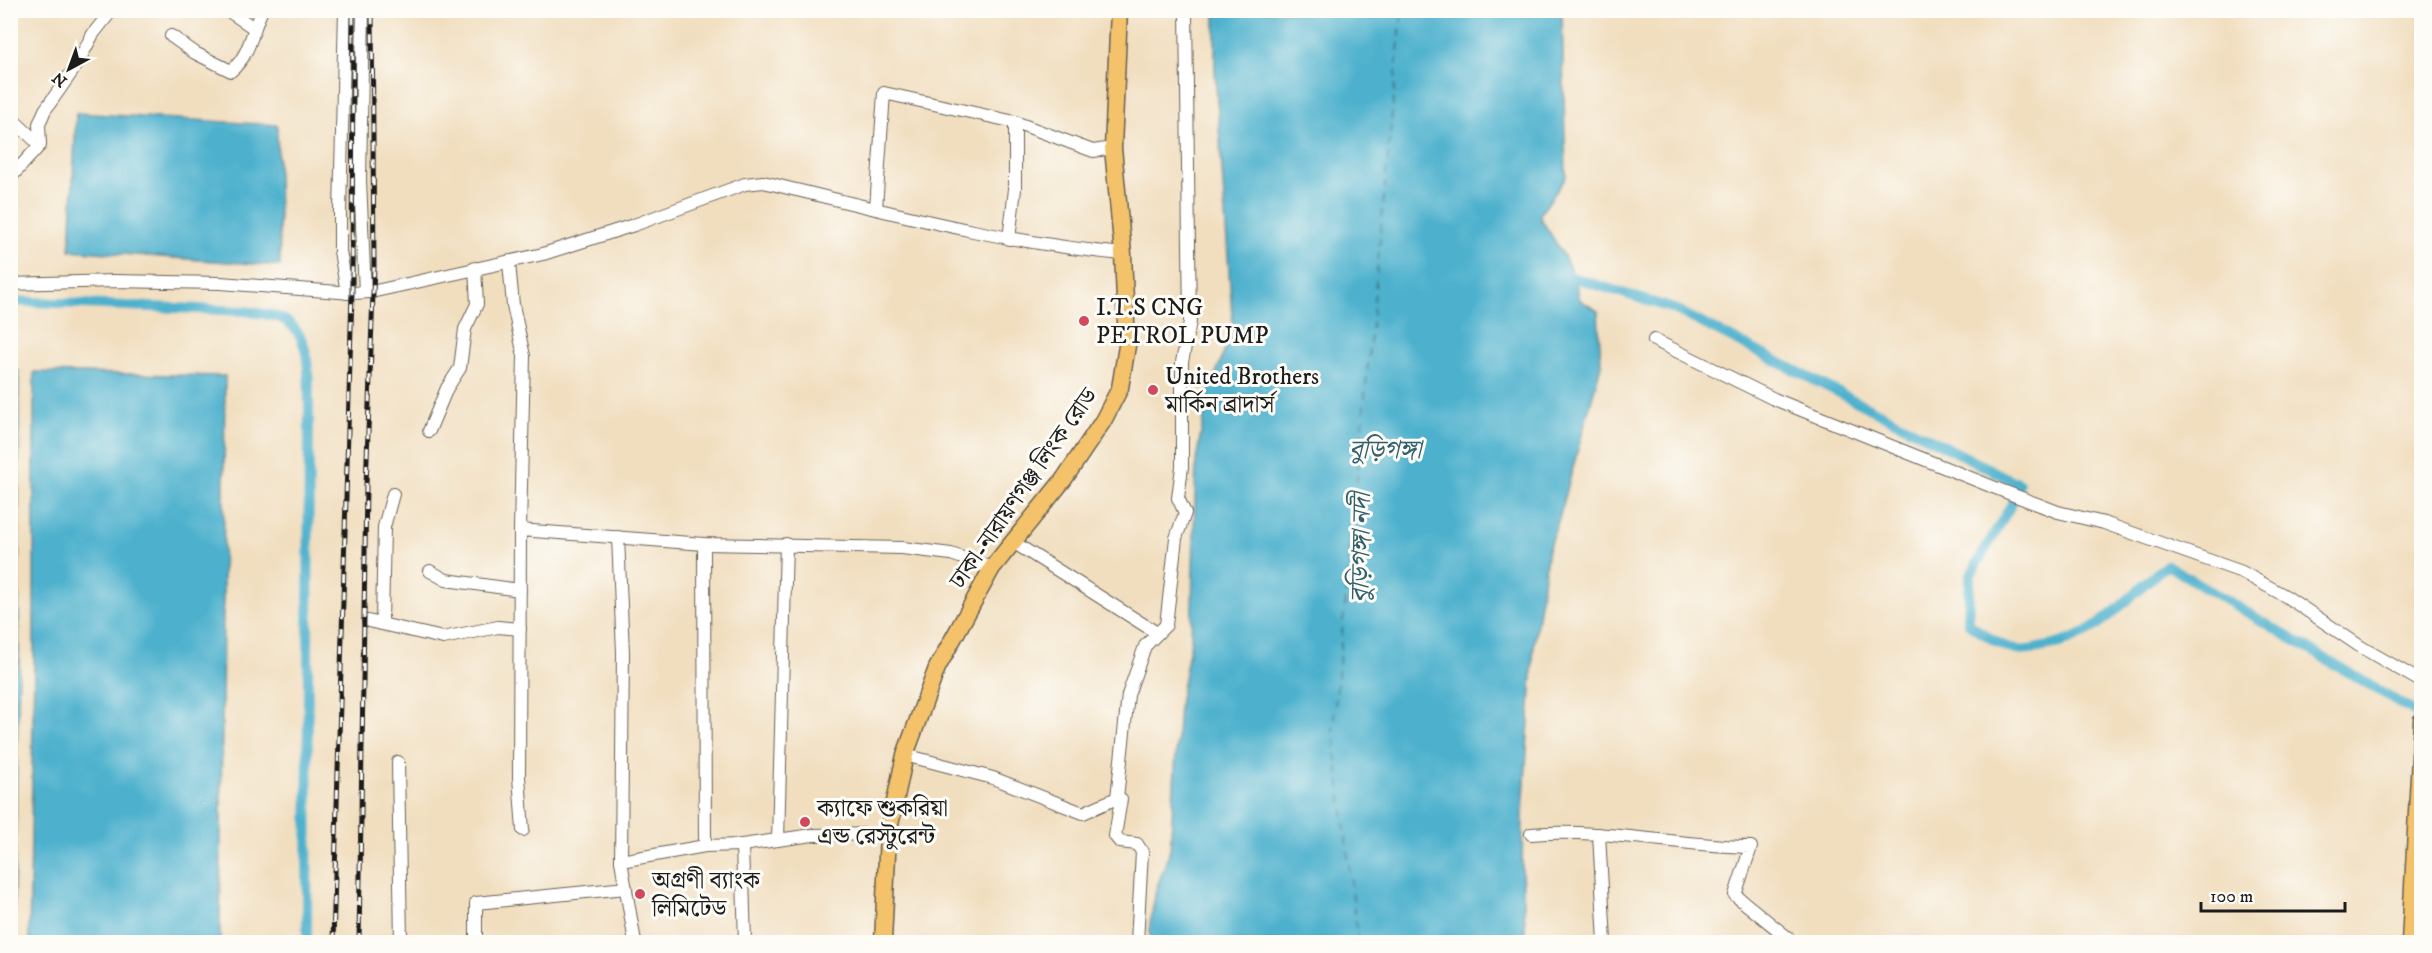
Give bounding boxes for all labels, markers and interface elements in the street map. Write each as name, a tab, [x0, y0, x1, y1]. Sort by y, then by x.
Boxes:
north arrow	[39, 39, 99, 99]
text: N	[48, 68, 71, 91]
place label: I.T.S CNG PETROL PUMP	[1096, 293, 1269, 351]
marker: I.T.S CNG PETROL PUMP	[1077, 314, 1091, 328]
place label: United Brothers মার্কিন ব্রাদার্স	[1164, 362, 1319, 420]
street label: ঢাকা-নারায়ণগঞ্জ লিংক রোড	[943, 382, 1105, 595]
marker: United Brothers মার্কিন ব্রাদার্স	[1146, 383, 1160, 397]
water label: বুড়িগঙ্গা	[1349, 434, 1424, 467]
water label: বুড়িগঙ্গা নদী	[1344, 490, 1379, 603]
place label: ক্যাফে শুকরিয়া এন্ড রেস্টুরেন্ট	[816, 794, 948, 852]
marker: ক্যাফে শুকরিয়া এন্ড রেস্টুরেন্ট	[798, 815, 812, 829]
place label: অগ্রণী ব্যাংক লিমিটেড	[651, 866, 761, 924]
scale bar	[2201, 875, 2345, 913]
text: 100 m	[2210, 886, 2253, 908]
marker: অগ্রণী ব্যাংক লিমিটেড	[633, 887, 647, 901]

